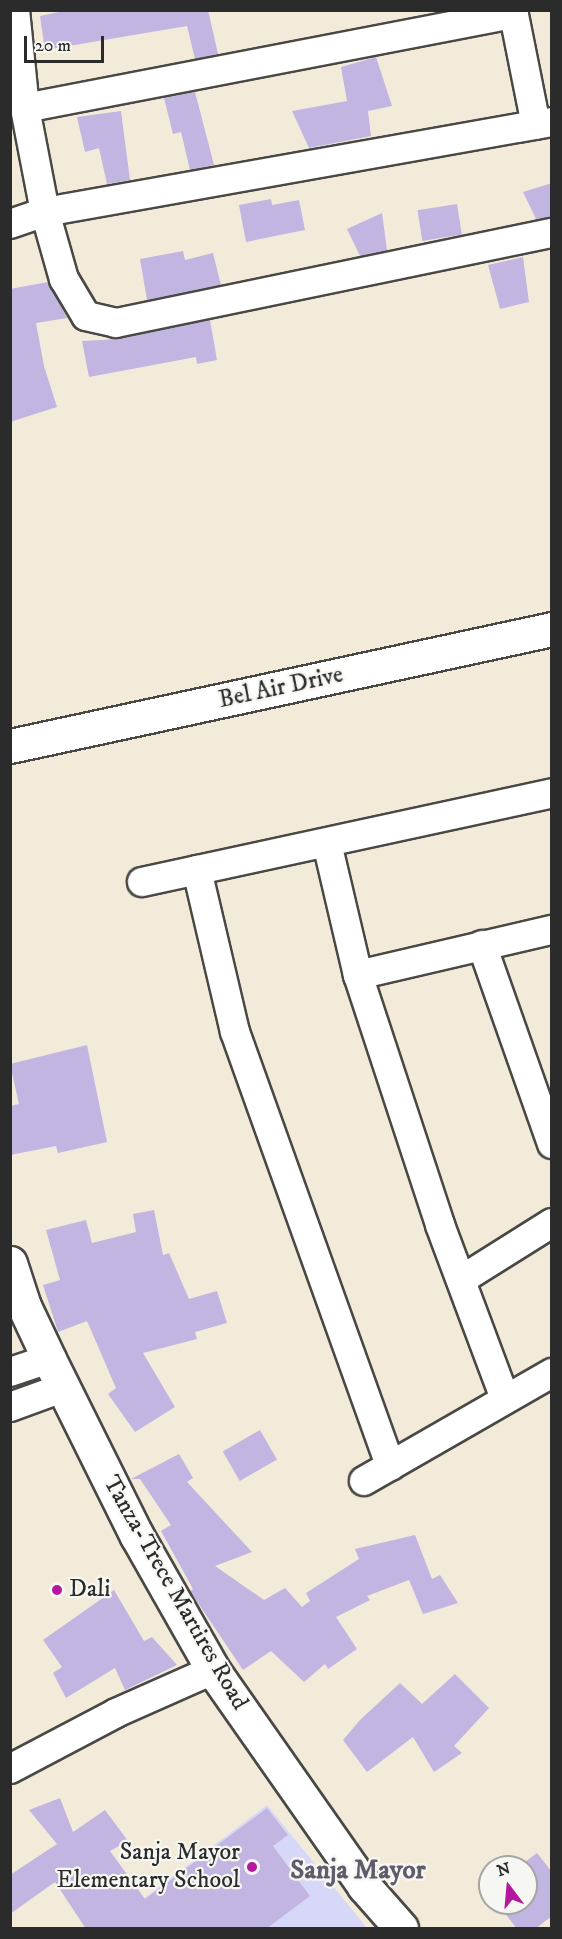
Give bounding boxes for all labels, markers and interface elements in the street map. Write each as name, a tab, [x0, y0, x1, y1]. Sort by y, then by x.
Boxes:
scale bar	[27, 24, 106, 62]
text: 20 m	[35, 35, 71, 57]
street label: Bel Air Drive	[216, 661, 346, 715]
street label: Tanza-Trece Martires Road	[96, 1471, 254, 1715]
place label: Dali	[69, 1576, 110, 1604]
marker: Dali	[50, 1583, 64, 1597]
place label: Sanja Mayor Elementary School	[56, 1839, 240, 1895]
district label: Sanja Mayor	[290, 1855, 426, 1887]
north arrow	[478, 1855, 538, 1915]
text: N	[495, 1858, 513, 1881]
marker: Sanja Mayor Elementary School	[245, 1860, 259, 1874]

